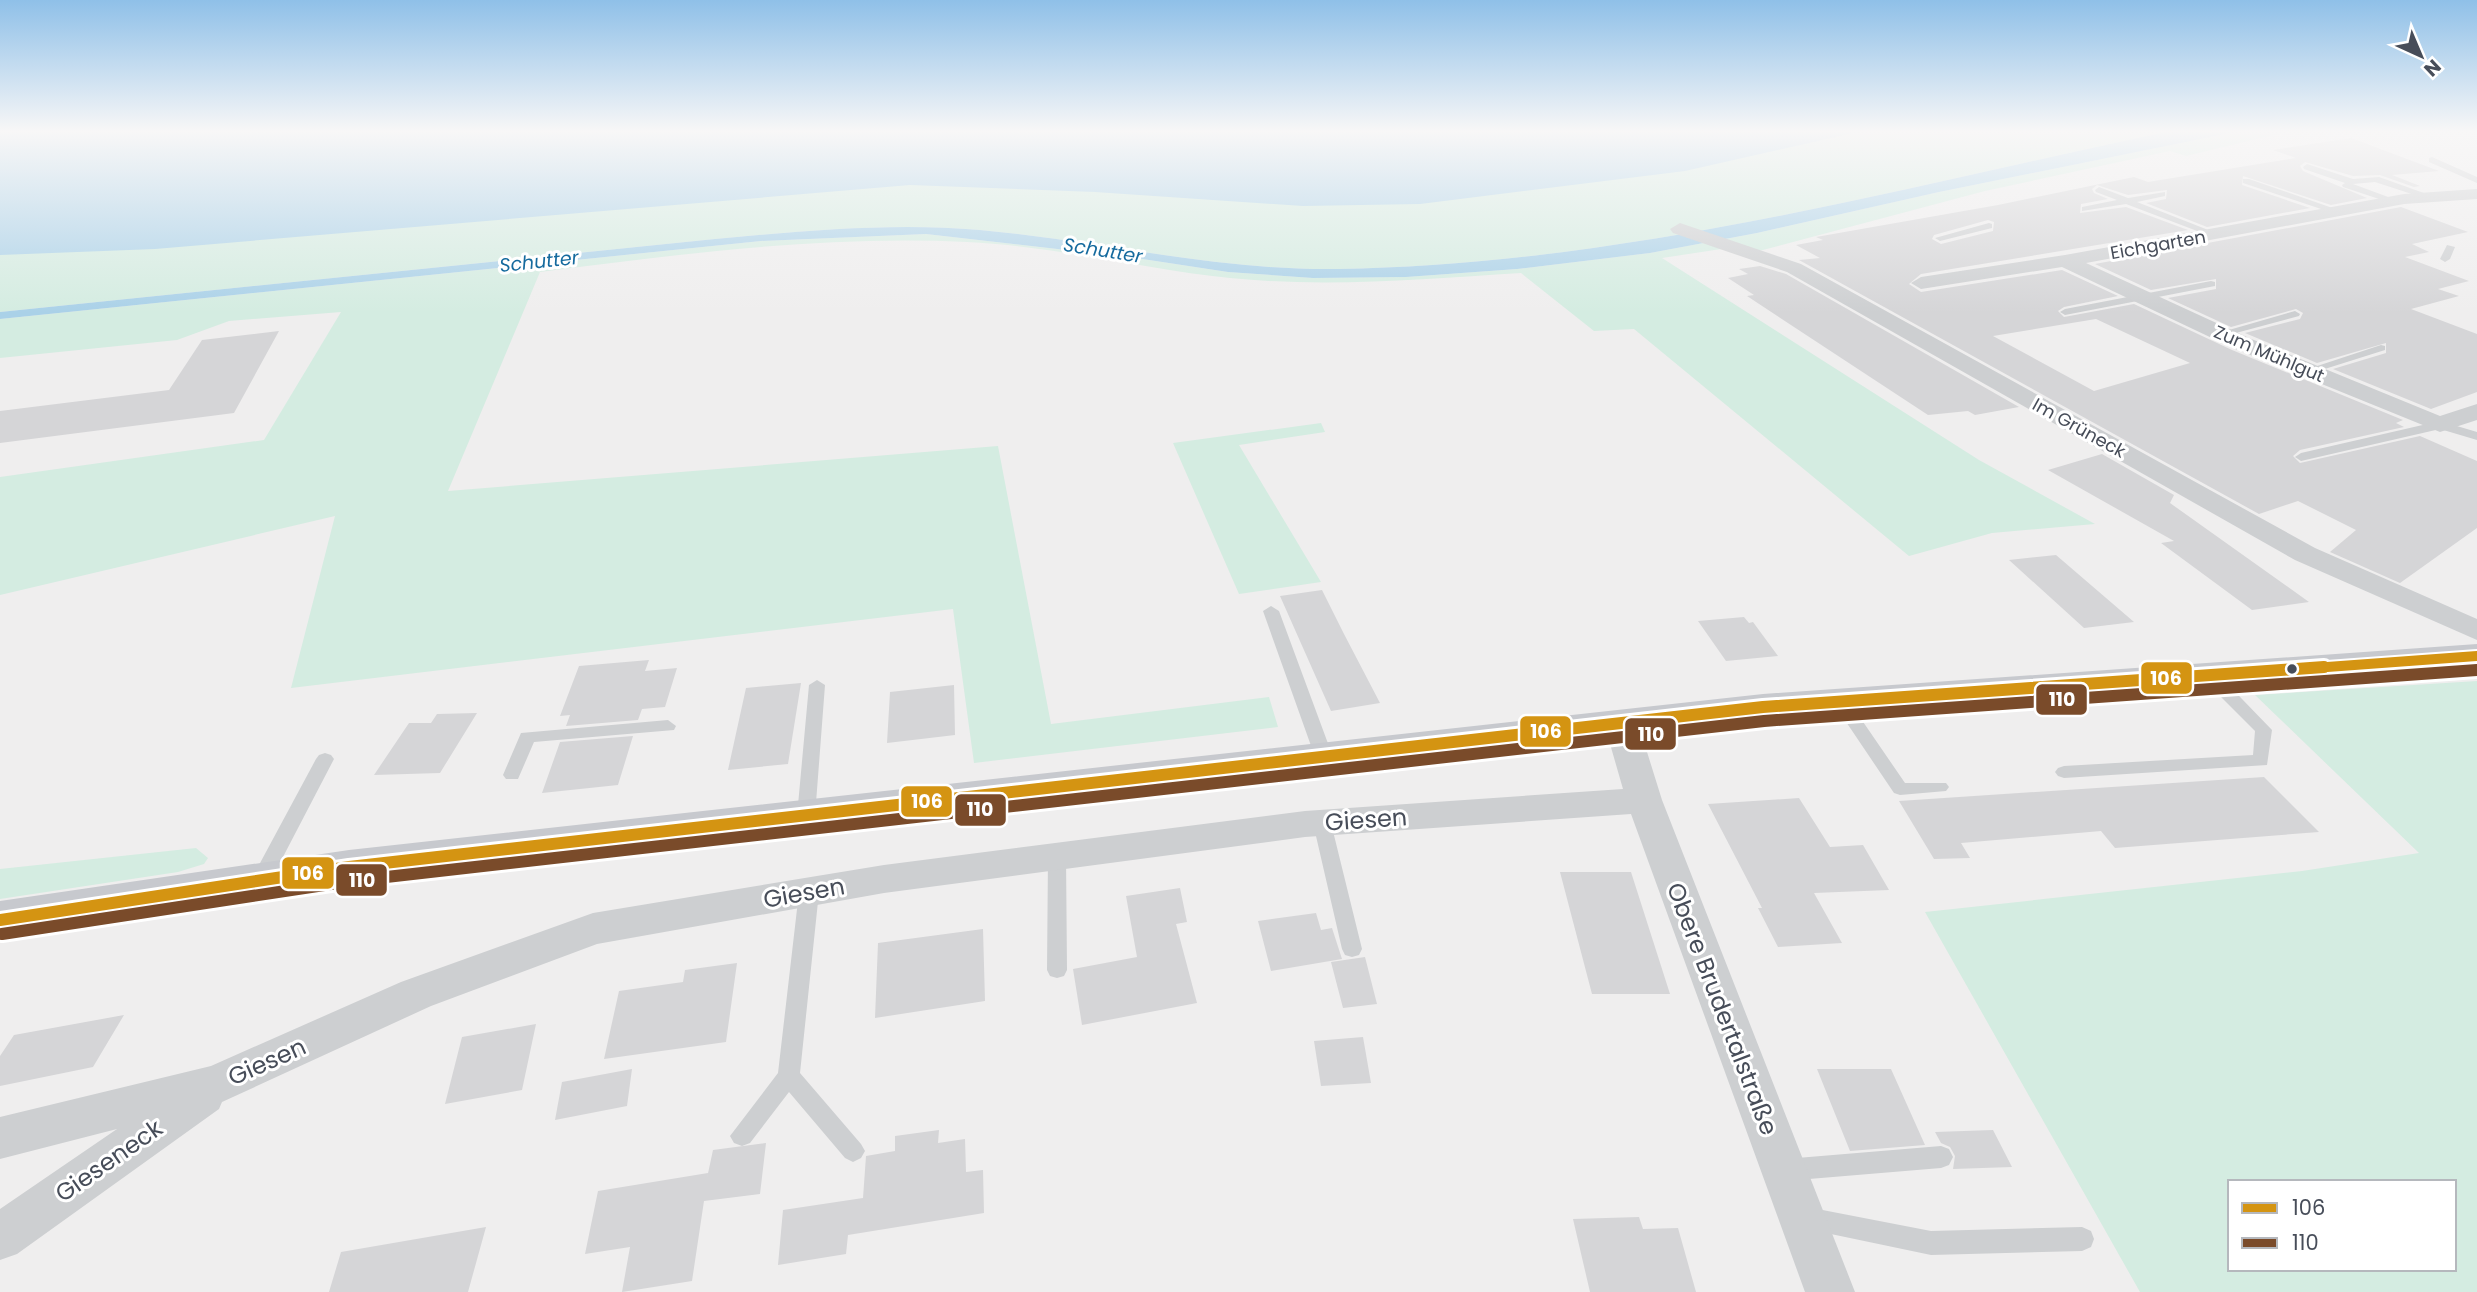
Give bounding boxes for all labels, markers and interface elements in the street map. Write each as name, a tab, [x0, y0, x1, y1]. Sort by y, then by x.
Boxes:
north arrow	[2386, 21, 2456, 91]
text: N	[2418, 53, 2447, 83]
street label: Eichgarten	[2108, 224, 2208, 265]
water label: Schutter	[1061, 231, 1145, 270]
water label: Schutter	[498, 244, 581, 279]
street label: Zum Mühlgut	[2210, 319, 2328, 388]
street label: Im Grüneck	[2028, 392, 2131, 464]
line badge: 106	[2140, 661, 2193, 695]
unlabelled marker	[2285, 662, 2299, 676]
text: 106	[2150, 665, 2182, 692]
line badge: 110	[2035, 683, 2088, 716]
text: 110	[2049, 686, 2075, 713]
line badge: 106	[1519, 715, 1572, 748]
line badge: 110	[1624, 717, 1677, 751]
text: 106	[1530, 718, 1562, 745]
text: 110	[1638, 721, 1664, 748]
line badge: 106	[900, 785, 953, 818]
text: 106	[911, 788, 943, 815]
line badge: 110	[954, 793, 1007, 827]
text: 110	[967, 796, 993, 823]
street label: Giesen	[1324, 800, 1408, 839]
line badge: 106	[281, 856, 335, 890]
text: 106	[292, 860, 324, 887]
line badge: 110	[335, 863, 388, 897]
text: 110	[349, 867, 375, 894]
street label: Giesen	[761, 869, 847, 916]
street label: Obere Brudertalstraße	[1659, 878, 1786, 1140]
street label: Giesen	[223, 1030, 311, 1093]
street label: Gieseneck	[48, 1111, 169, 1210]
legend	[2228, 1180, 2456, 1271]
text: 106	[2292, 1193, 2325, 1222]
text: 110	[2292, 1228, 2319, 1257]

